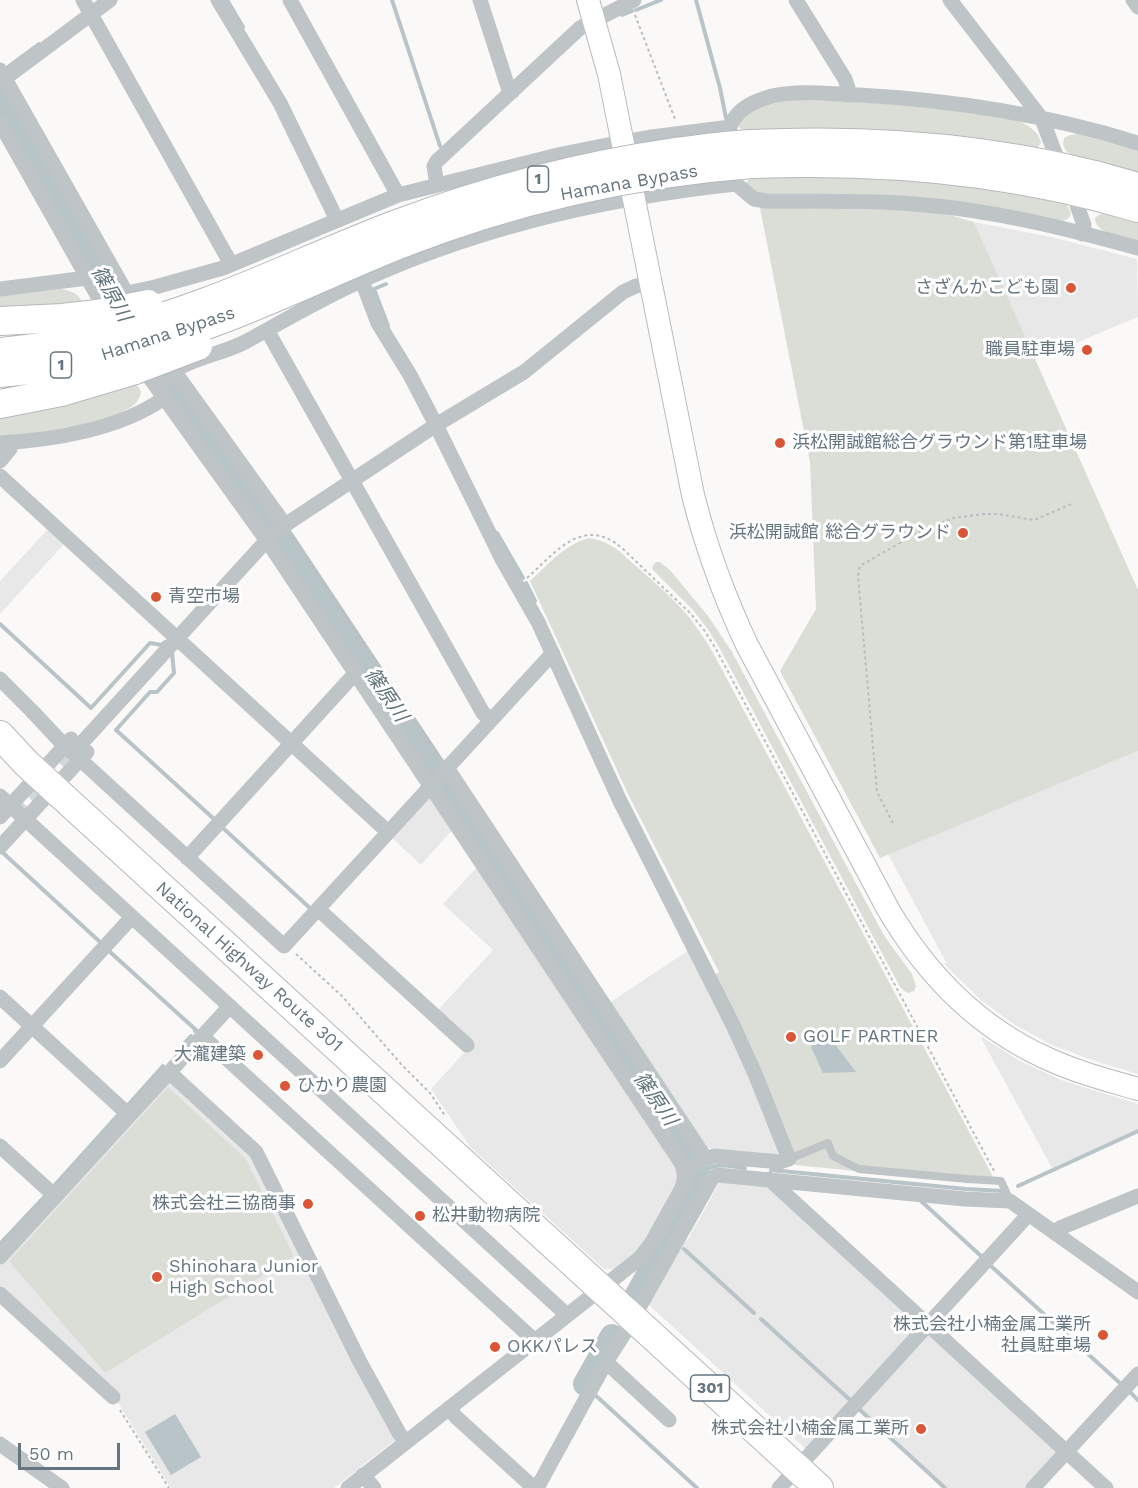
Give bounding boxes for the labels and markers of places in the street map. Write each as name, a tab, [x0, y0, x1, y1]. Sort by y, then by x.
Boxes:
place label: さざんかこども園	[915, 277, 1059, 299]
marker: さざんかこども園	[1064, 281, 1078, 295]
place label: 職員駐車場	[985, 339, 1075, 361]
marker: 職員駐車場	[1080, 343, 1094, 357]
place label: 浜松開誠館総合グラウンド第1駐車場	[792, 432, 1087, 454]
marker: 浜松開誠館総合グラウンド第1駐車場	[773, 436, 787, 450]
place label: 浜松開誠館 総合グラウンド	[729, 522, 951, 544]
marker: 浜松開誠館 総合グラウンド	[956, 526, 970, 540]
place label: 青空市場	[168, 586, 240, 608]
marker: 青空市場	[149, 590, 163, 604]
place label: GOLF PARTNER	[803, 1026, 939, 1048]
marker: GOLF PARTNER	[784, 1030, 798, 1044]
place label: 大瀧建築	[174, 1044, 246, 1066]
marker: 大瀧建築	[251, 1048, 265, 1062]
place label: ひかり農園	[297, 1075, 387, 1097]
marker: ひかり農園	[278, 1079, 292, 1093]
place label: 株式会社三協商事	[152, 1193, 296, 1215]
marker: 株式会社三協商事	[301, 1197, 315, 1211]
place label: 松井動物病院	[432, 1205, 540, 1227]
marker: 松井動物病院	[413, 1209, 427, 1223]
place label: Shinohara Junior High School	[169, 1256, 318, 1298]
marker: Shinohara Junior High School	[150, 1270, 164, 1284]
place label: 株式会社小楠金属工業所 社員駐車場	[893, 1314, 1091, 1356]
marker: 株式会社小楠金属工業所 社員駐車場	[1096, 1328, 1110, 1342]
place label: OKKパレス	[507, 1336, 598, 1358]
marker: OKKパレス	[488, 1340, 502, 1354]
place label: 株式会社小楠金属工業所	[711, 1418, 909, 1440]
marker: 株式会社小楠金属工業所	[914, 1422, 928, 1436]

